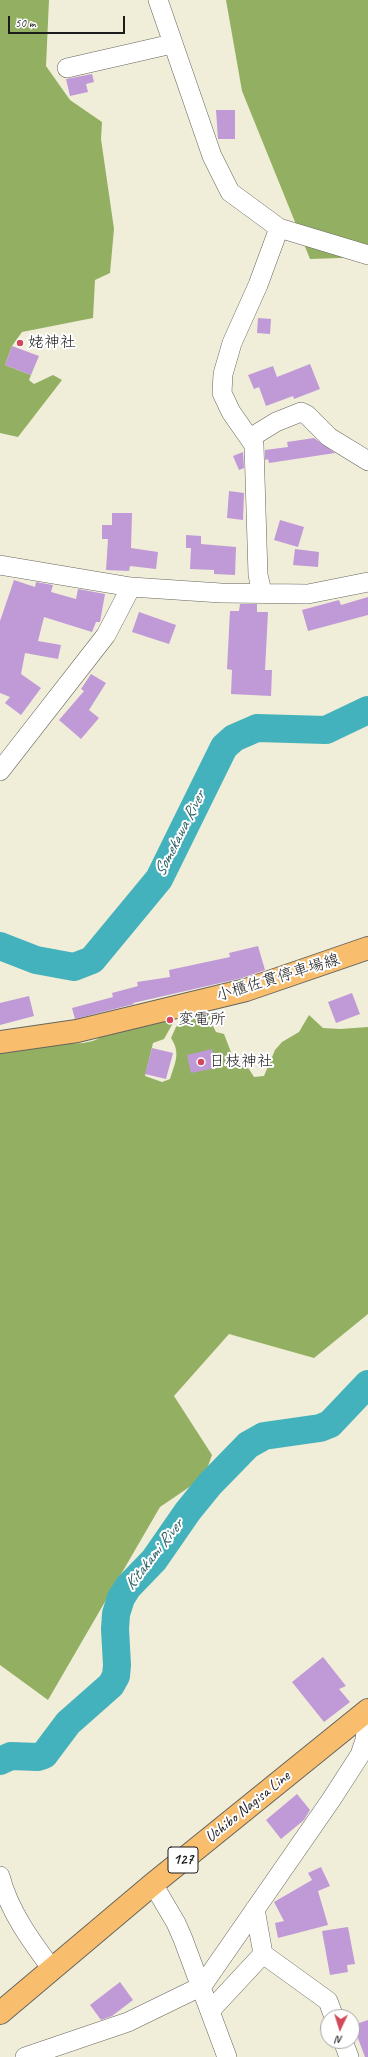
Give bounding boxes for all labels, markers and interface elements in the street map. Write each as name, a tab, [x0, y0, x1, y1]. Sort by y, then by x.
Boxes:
scale bar	[10, 8, 127, 34]
text: 50 m	[15, 15, 35, 31]
place label: 姥神社	[28, 333, 76, 353]
marker: 姥神社	[15, 338, 25, 348]
water label: Somekawa River	[150, 788, 210, 880]
street label: 小櫃佐貫停車場線	[214, 950, 342, 1006]
place label: 変電所	[178, 1010, 226, 1030]
marker: 変電所	[165, 1015, 175, 1025]
place label: 日枝神社	[209, 1052, 273, 1072]
marker: 日枝神社	[196, 1057, 206, 1067]
water label: Kitakami River	[120, 1516, 188, 1594]
street label: Uchibo Nagisa Line	[202, 1767, 294, 1847]
road number: 127	[168, 1847, 198, 1873]
north arrow	[320, 2009, 360, 2049]
text: N	[335, 2033, 343, 2047]

